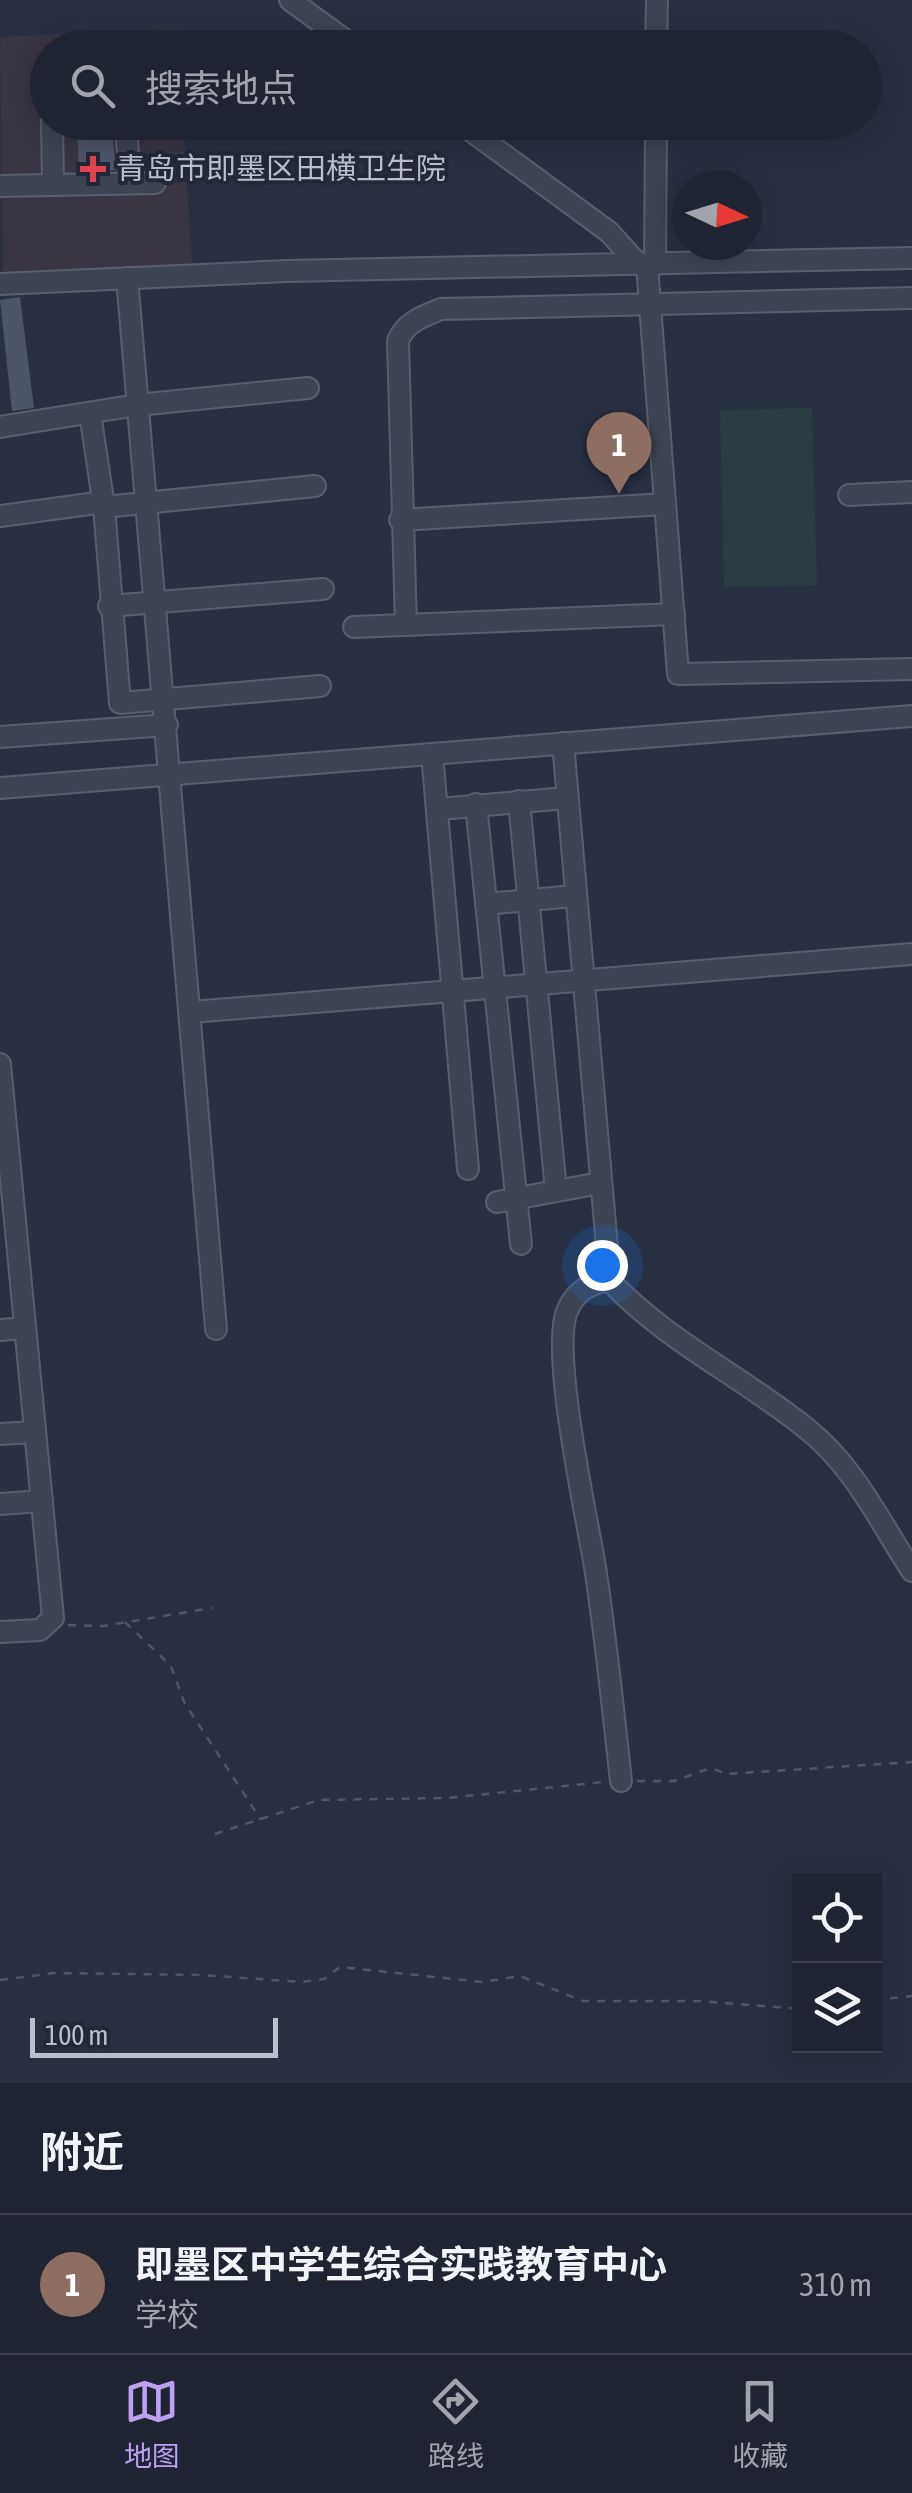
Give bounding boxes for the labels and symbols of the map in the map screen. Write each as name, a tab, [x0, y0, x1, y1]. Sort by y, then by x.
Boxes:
place label: 青岛市即墨区田横卫生院	[116, 151, 446, 185]
marker: 青岛市即墨区田横卫生院	[80, 156, 106, 182]
north arrow	[672, 170, 762, 260]
pin: 1	[586, 412, 652, 494]
your location	[577, 1240, 628, 1291]
scale bar	[30, 2013, 278, 2058]

